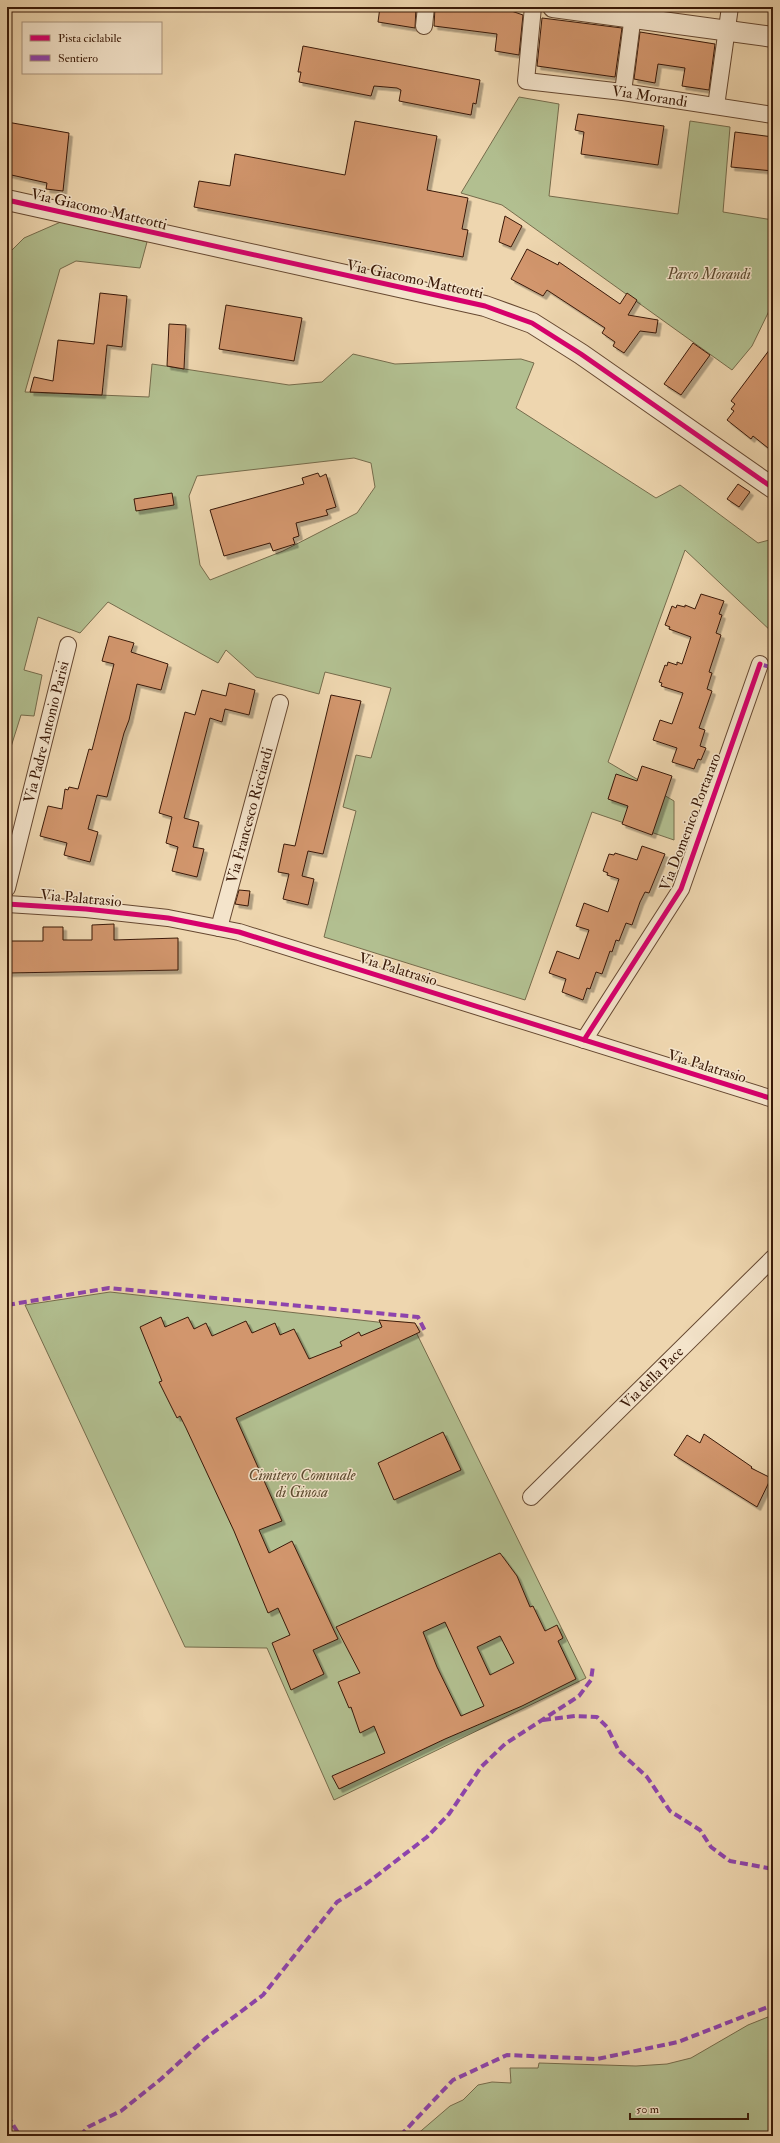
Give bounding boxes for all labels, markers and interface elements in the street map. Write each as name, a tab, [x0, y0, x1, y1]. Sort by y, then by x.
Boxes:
legend	[22, 22, 162, 74]
text: Pista ciclabile	[58, 31, 122, 46]
text: Sentiero	[58, 51, 98, 66]
street label: Via Morandi	[611, 82, 689, 112]
street label: Via Giacomo Matteotti	[29, 185, 169, 234]
street label: Via Giacomo Matteotti	[345, 256, 485, 303]
park label: Parco Morandi	[666, 265, 751, 284]
street label: Via Padre Antonio Parisi	[20, 659, 74, 805]
street label: Via Francesco Ricciardi	[223, 745, 278, 885]
street label: Via Domenico Portararo	[655, 751, 725, 894]
street label: Via Palatrasio	[40, 885, 122, 912]
street label: Via Palatrasio	[356, 948, 440, 990]
street label: Via Palatrasio	[665, 1045, 749, 1087]
street label: Via della Pace	[617, 1342, 688, 1413]
park label: Cimitero Comunale di Ginosa	[249, 1466, 356, 1502]
scale bar	[630, 2095, 748, 2121]
text: 50 m	[636, 2102, 660, 2117]

